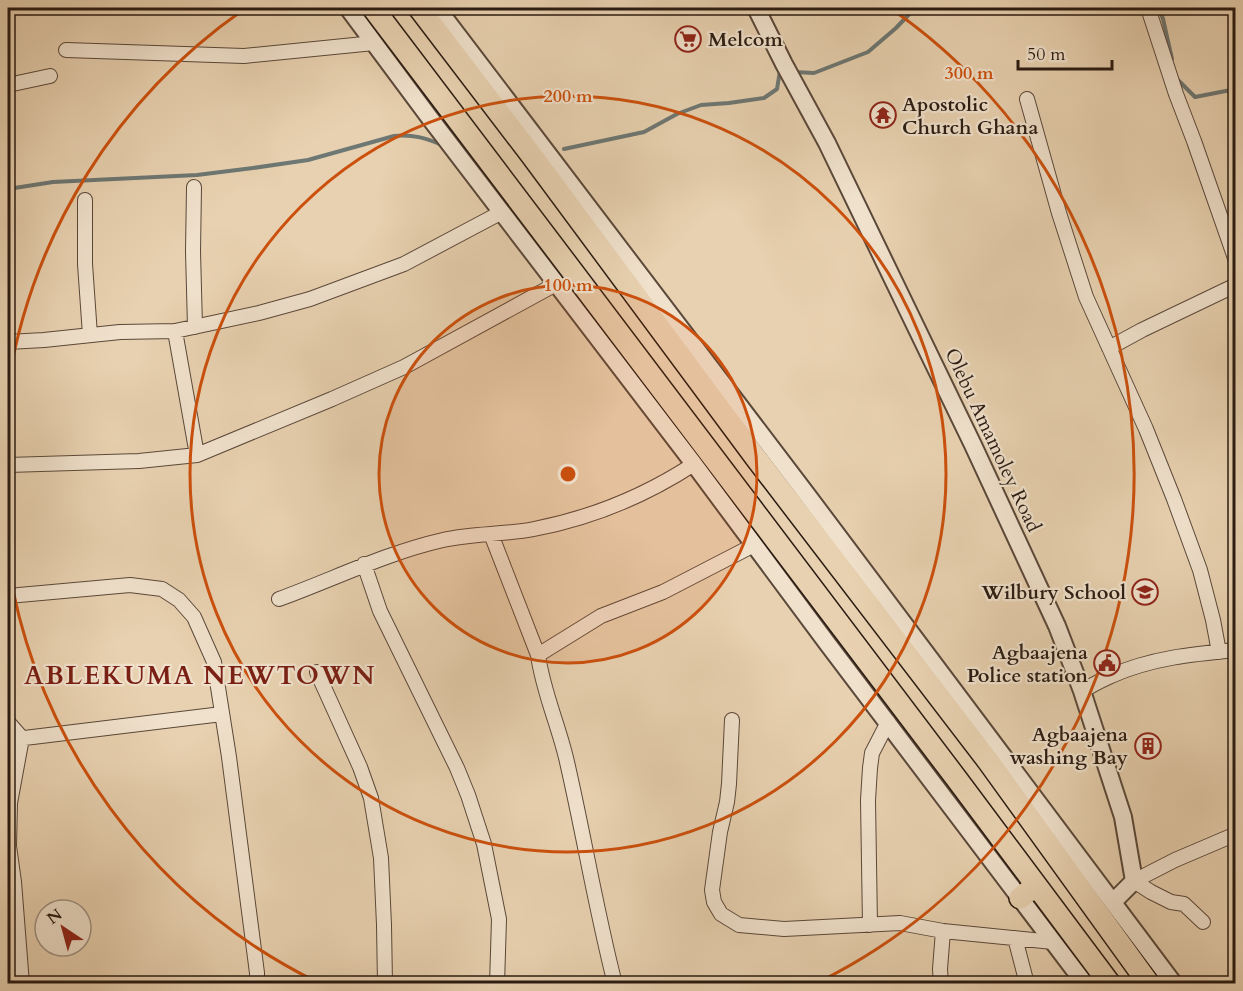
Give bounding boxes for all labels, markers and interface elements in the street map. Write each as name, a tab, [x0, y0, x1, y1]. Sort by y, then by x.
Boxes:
supermarket icon: Melcom	[673, 24, 703, 54]
place label: Melcom	[708, 26, 783, 53]
scale bar	[1018, 33, 1112, 71]
text: 50 m	[1027, 42, 1066, 67]
text: 300 m	[944, 61, 994, 86]
text: 200 m	[543, 84, 593, 109]
place label: Apostolic Church Ghana	[902, 91, 1038, 141]
temple icon: Apostolic Church Ghana	[868, 100, 898, 130]
text: 100 m	[543, 273, 593, 298]
street label: Olebu Amamoley Road	[938, 344, 1048, 537]
centre of rings	[558, 464, 578, 484]
school or university icon: Wilbury School	[1130, 577, 1160, 607]
place label: Wilbury School	[980, 579, 1126, 606]
place label: Agbaajena Police station	[967, 639, 1088, 689]
public building icon: Agbaajena Police station	[1092, 648, 1122, 678]
district label: ABLEKUMA NEWTOWN	[24, 658, 376, 693]
place label: Agbaajena washing Bay	[1010, 721, 1129, 771]
building icon: Agbaajena washing Bay	[1133, 731, 1163, 761]
north arrow	[33, 898, 93, 958]
text: N	[43, 904, 67, 930]

